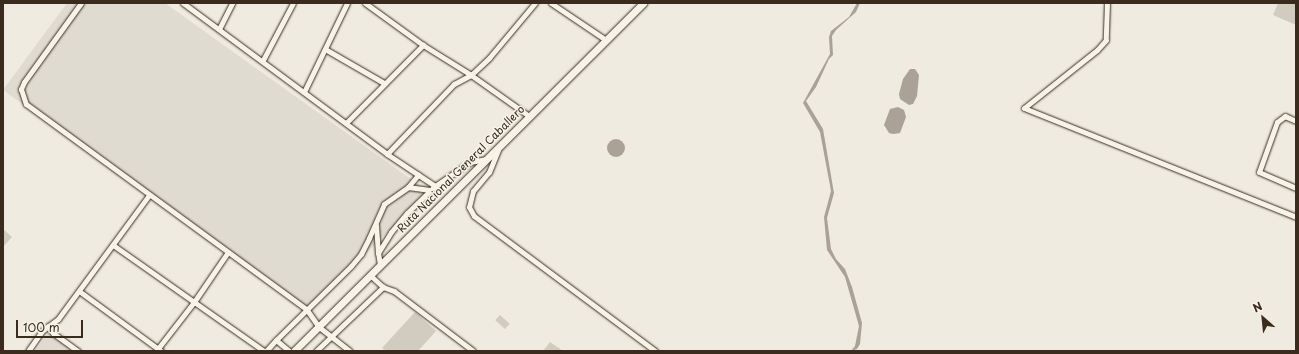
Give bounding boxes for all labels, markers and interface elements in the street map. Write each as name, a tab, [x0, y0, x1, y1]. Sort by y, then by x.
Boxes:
street label: Ruta Nacional General Caballero	[394, 102, 528, 236]
text: N	[1250, 297, 1265, 316]
north arrow	[1243, 298, 1283, 338]
scale bar	[18, 312, 85, 338]
text: 100 m	[23, 318, 60, 336]

